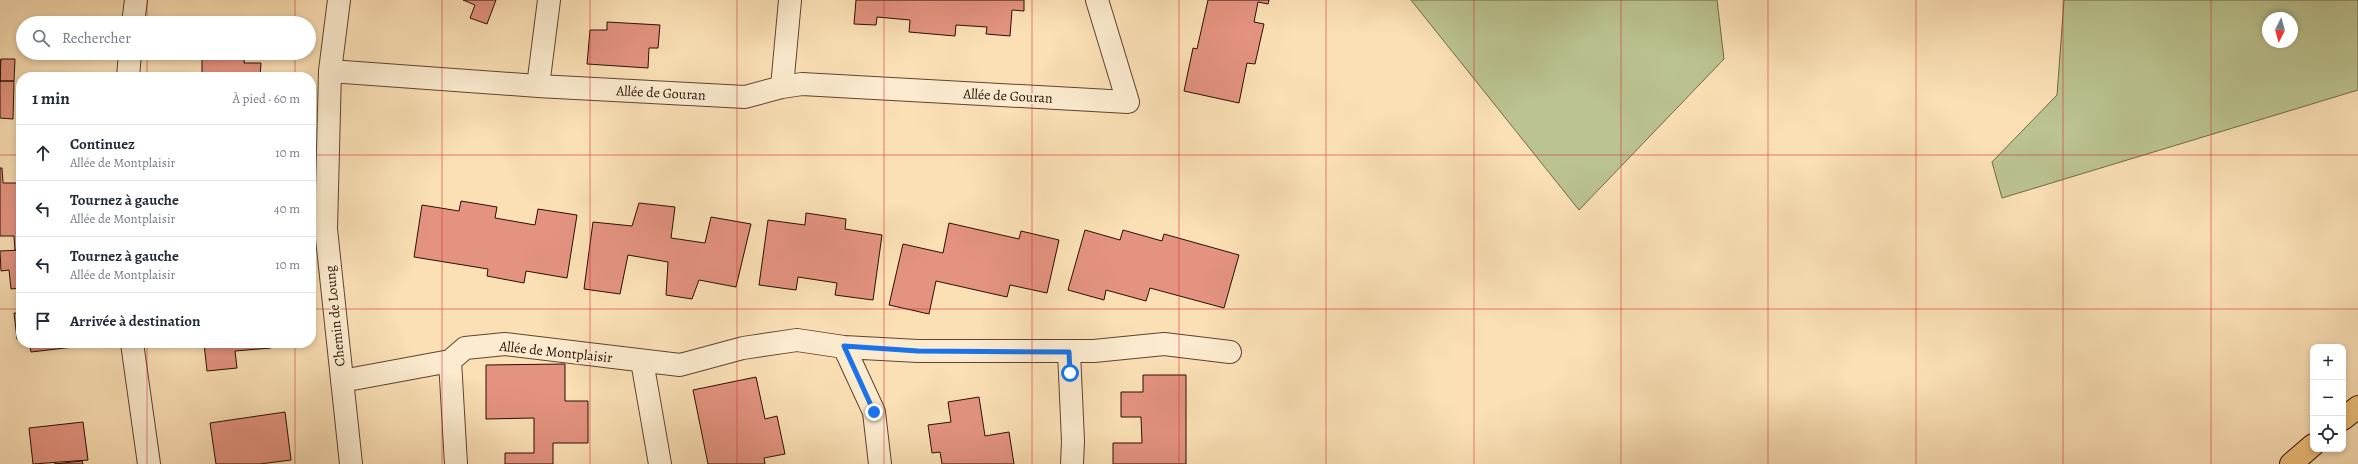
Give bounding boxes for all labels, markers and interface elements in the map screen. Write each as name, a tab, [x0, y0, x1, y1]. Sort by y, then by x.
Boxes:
north arrow	[2262, 12, 2298, 48]
search box	[16, 16, 316, 60]
icon: search	[30, 27, 52, 49]
text: Rechercher	[62, 28, 131, 48]
street label: Allée de Gouran	[615, 81, 707, 105]
street label: Allée de Gouran	[962, 84, 1054, 108]
text: 1 min	[32, 87, 70, 110]
text: À pied · 60 m	[232, 90, 300, 107]
text: Continuez	[70, 134, 135, 154]
icon: ahead	[32, 142, 54, 164]
text: 10 m	[275, 144, 300, 161]
text: Allée de Montplaisir	[70, 154, 176, 171]
text: Tournez à gauche	[70, 190, 179, 210]
icon: left	[32, 198, 54, 220]
text: 40 m	[274, 200, 300, 217]
text: Allée de Montplaisir	[70, 210, 176, 227]
text: Tournez à gauche	[70, 246, 179, 266]
icon: left	[32, 254, 54, 276]
text: 10 m	[275, 256, 300, 273]
street label: Chemin de Loung	[320, 265, 350, 367]
text: Allée de Montplaisir	[70, 266, 176, 283]
icon: arrive	[32, 310, 54, 332]
text: Arrivée à destination	[70, 311, 201, 331]
street label: Allée de Montplaisir	[497, 337, 614, 367]
map controls	[2310, 344, 2346, 452]
button: +	[2310, 344, 2346, 380]
route start	[1061, 364, 1079, 382]
button: −	[2310, 380, 2346, 416]
route end	[865, 403, 883, 421]
button: locate	[2310, 416, 2346, 452]

